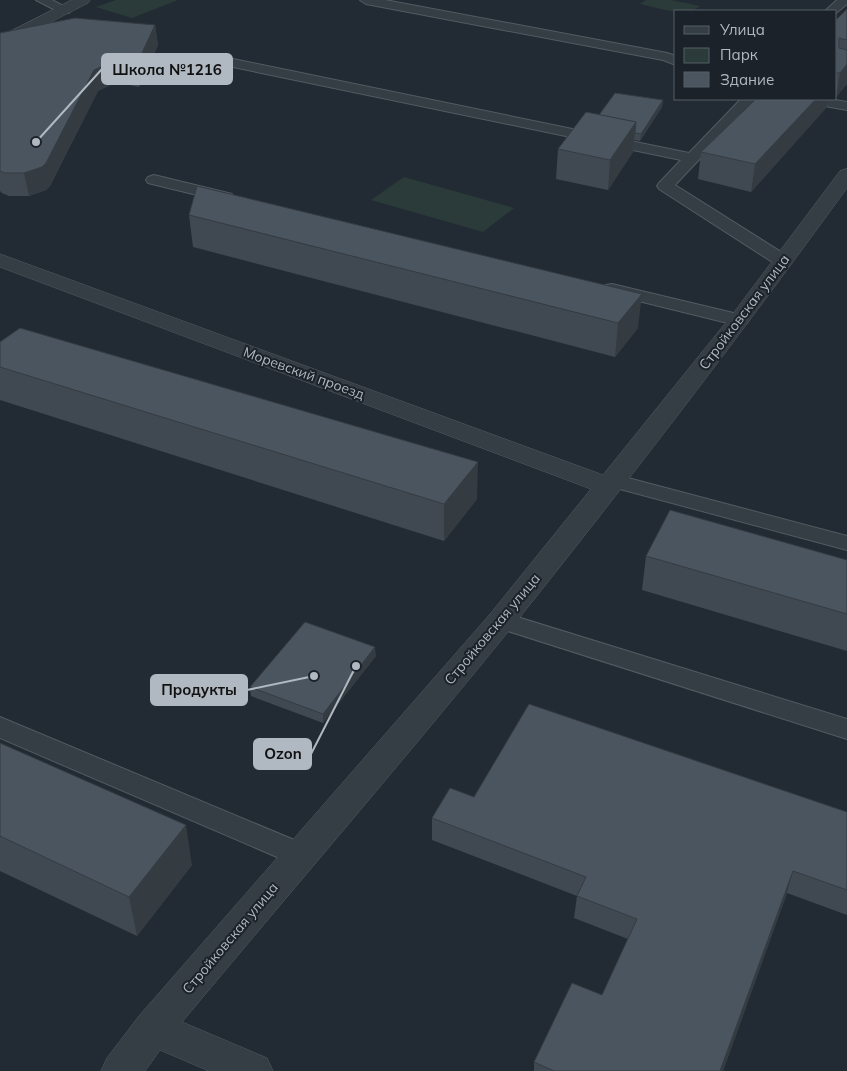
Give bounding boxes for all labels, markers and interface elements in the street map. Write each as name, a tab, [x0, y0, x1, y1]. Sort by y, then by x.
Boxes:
legend	[674, 10, 837, 100]
text: Улица	[719, 20, 765, 39]
text: Парк	[720, 45, 759, 64]
callout: Школа №1216	[102, 54, 232, 84]
text: Школа №1216	[112, 60, 222, 79]
text: Здание	[720, 70, 774, 89]
street label: Стройковская улица	[695, 251, 793, 373]
street label: Моревский проезд	[241, 343, 368, 403]
street label: Стройковская улица	[440, 570, 544, 688]
callout: Продукты	[151, 675, 247, 705]
text: Продукты	[161, 680, 237, 699]
callout: Ozon	[254, 739, 311, 769]
text: Ozon	[264, 744, 302, 763]
street label: Стройковская улица	[178, 879, 282, 997]

